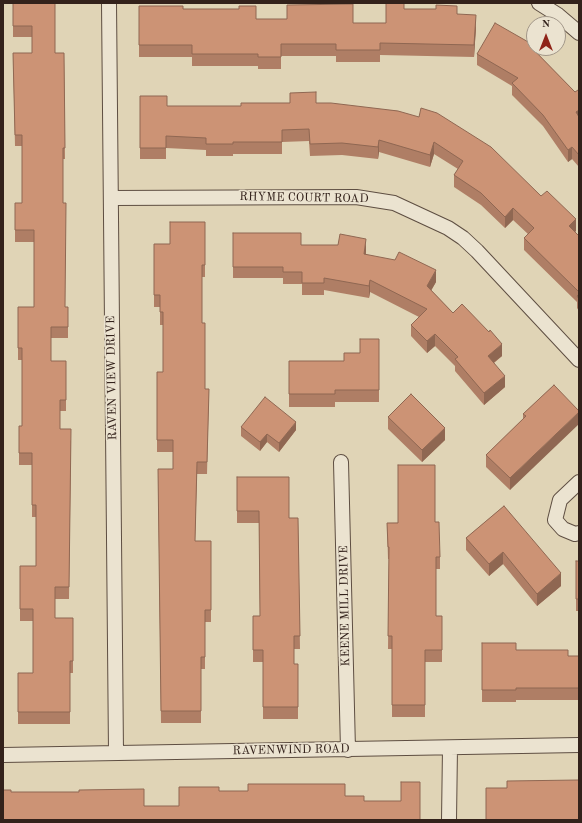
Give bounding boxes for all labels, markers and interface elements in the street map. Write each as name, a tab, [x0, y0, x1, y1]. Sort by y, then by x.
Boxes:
north arrow	[526, 16, 566, 56]
text: N	[542, 19, 550, 30]
street label: RHYME COURT ROAD	[239, 190, 369, 206]
street label: RAVEN VIEW DRIVE	[104, 316, 120, 440]
street label: KEENE MILL DRIVE	[337, 545, 353, 667]
street label: RAVENWIND ROAD	[232, 742, 350, 758]

